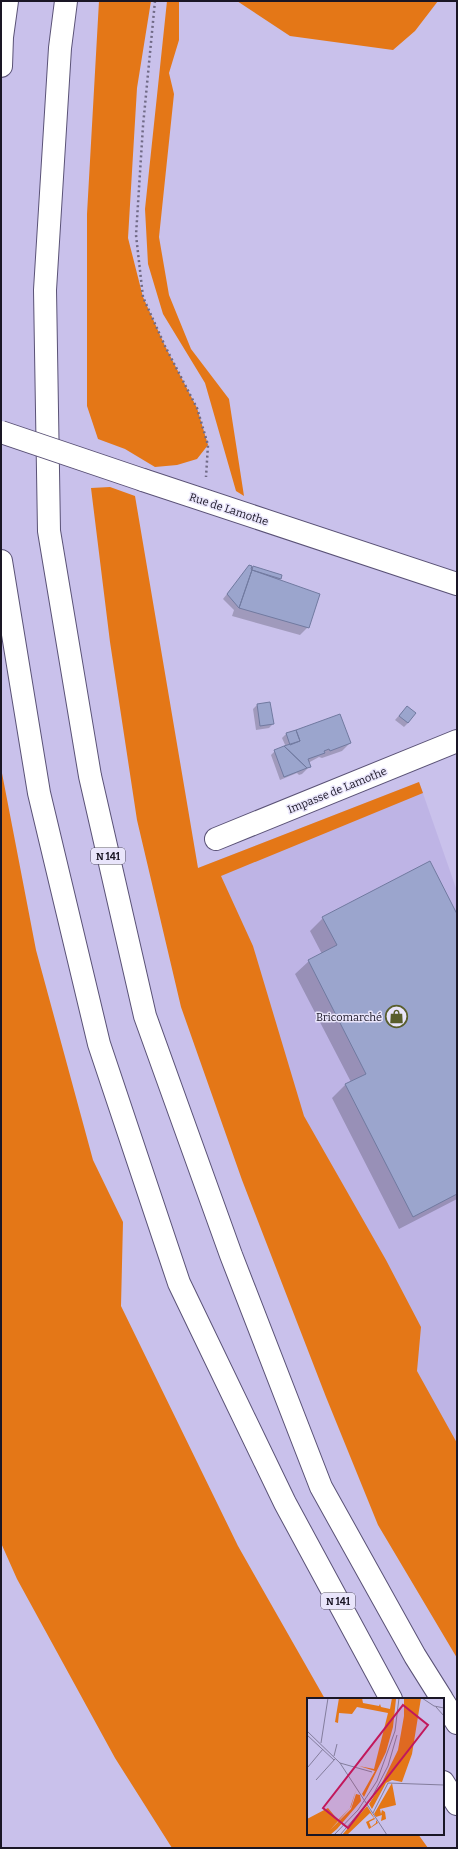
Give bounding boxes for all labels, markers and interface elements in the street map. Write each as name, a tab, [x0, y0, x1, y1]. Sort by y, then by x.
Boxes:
street label: Rue de Lamothe	[188, 491, 270, 528]
street label: Impasse de Lamothe	[286, 765, 389, 816]
road number: N 141	[91, 848, 125, 864]
shop icon: Bricomarché	[384, 1004, 410, 1030]
place label: Bricomarché	[316, 1011, 382, 1024]
road number: N 141	[321, 1593, 355, 1609]
inset map	[307, 1698, 444, 1835]

